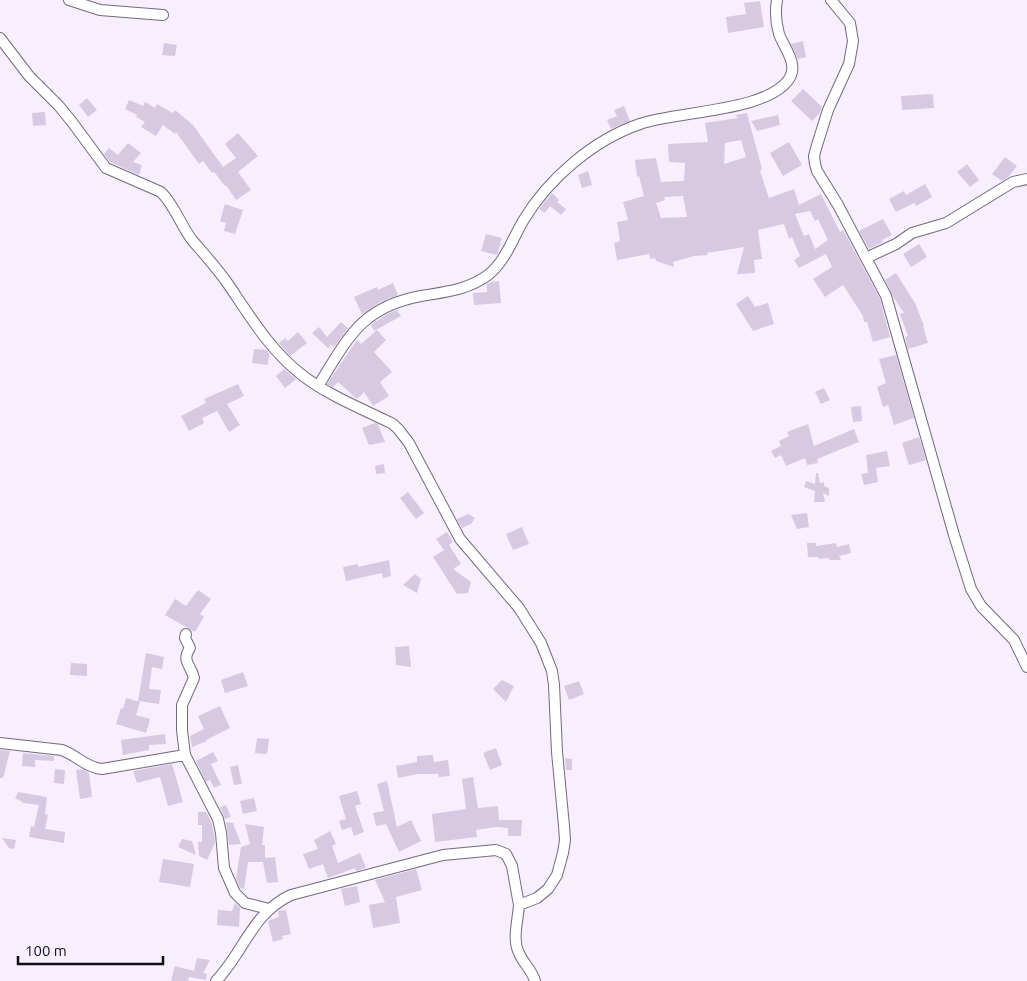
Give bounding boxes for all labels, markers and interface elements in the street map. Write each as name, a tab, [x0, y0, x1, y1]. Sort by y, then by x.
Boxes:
scale bar	[18, 934, 162, 966]
text: 100 m	[25, 942, 67, 959]

